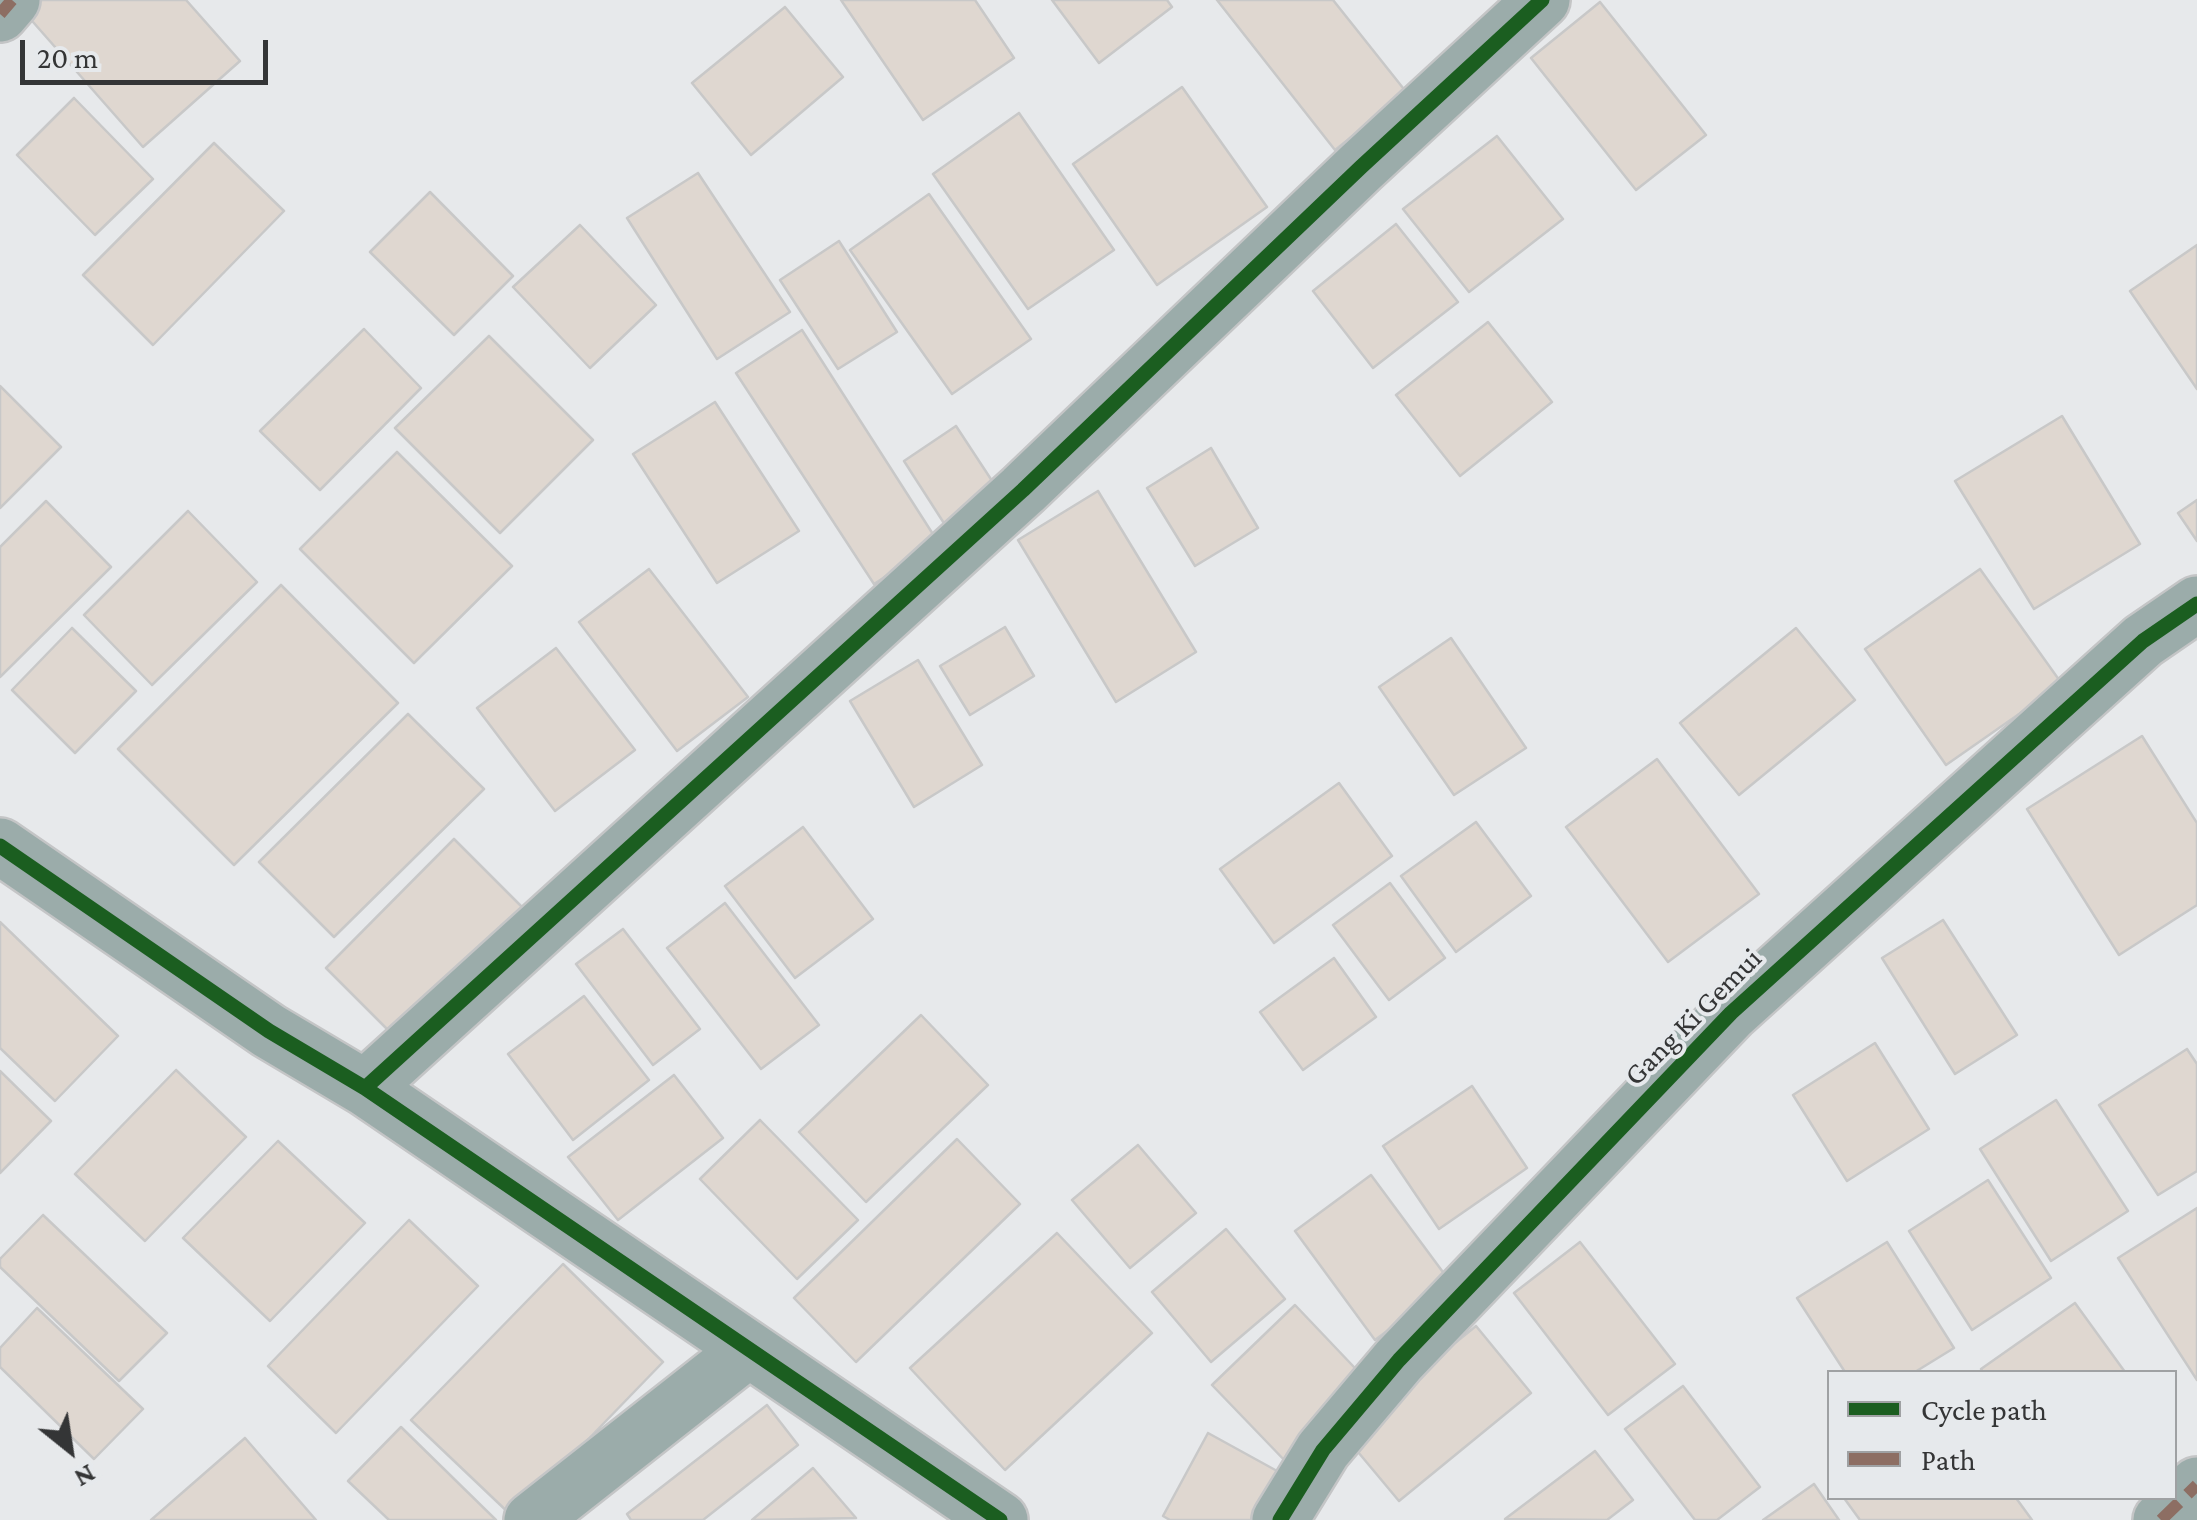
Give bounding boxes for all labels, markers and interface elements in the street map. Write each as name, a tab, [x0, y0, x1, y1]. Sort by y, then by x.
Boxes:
scale bar	[25, 20, 272, 82]
text: 20 m	[37, 41, 98, 74]
street label: Gang Ki Gemui	[1617, 941, 1769, 1093]
legend	[1827, 1370, 2177, 1500]
text: Cycle path	[1921, 1393, 2047, 1426]
north arrow	[20, 1400, 120, 1500]
text: Path	[1921, 1443, 1976, 1476]
text: N	[69, 1458, 101, 1495]

